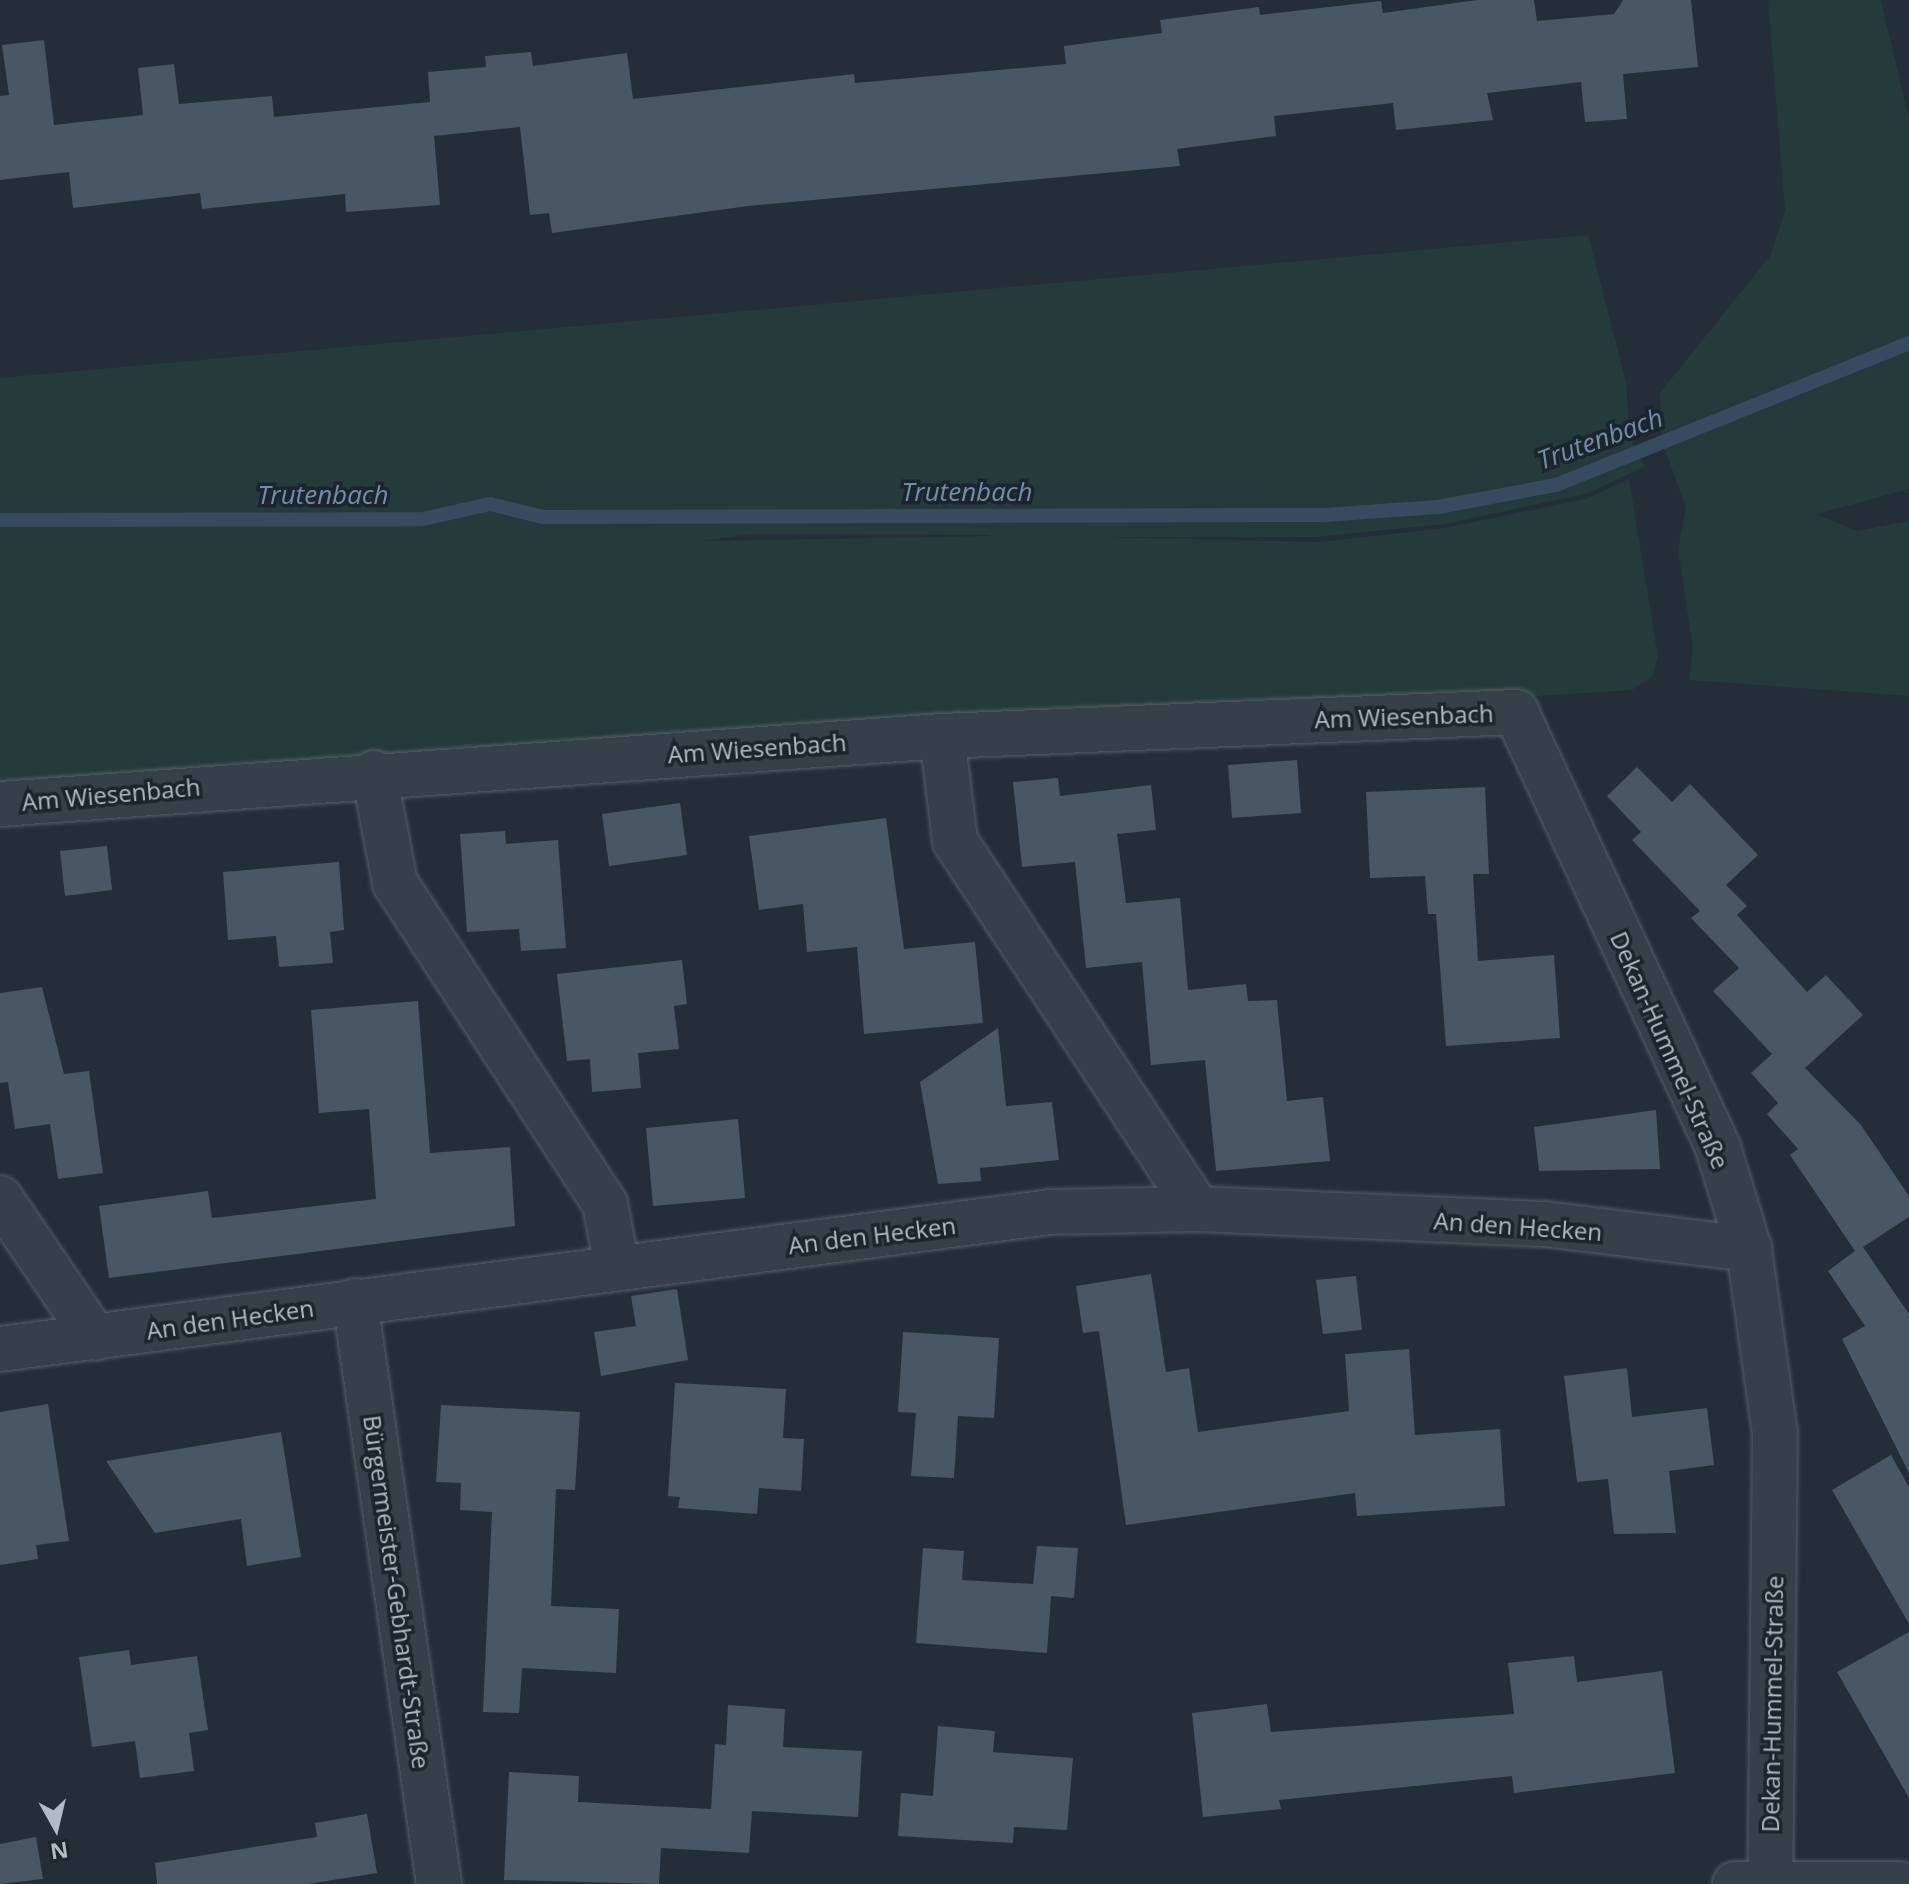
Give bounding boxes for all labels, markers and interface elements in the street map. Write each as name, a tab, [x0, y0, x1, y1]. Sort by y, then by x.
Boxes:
water label: Trutenbach	[1533, 402, 1667, 476]
water label: Trutenbach	[901, 476, 1033, 508]
water label: Trutenbach	[257, 479, 389, 511]
street label: Am Wiesenbach	[1314, 698, 1494, 734]
street label: Am Wiesenbach	[667, 727, 847, 769]
street label: Am Wiesenbach	[20, 772, 202, 816]
street label: Dekan-Hummel-Straße	[1605, 927, 1735, 1173]
street label: An den Hecken	[1433, 1206, 1603, 1246]
street label: An den Hecken	[787, 1210, 957, 1260]
street label: An den Hecken	[144, 1293, 316, 1345]
street label: Bürgermeister-Gebhardt-Straße	[358, 1413, 436, 1771]
street label: Dekan-Hummel-Straße	[1755, 1575, 1789, 1833]
north arrow	[16, 1788, 96, 1868]
text: N	[48, 1836, 70, 1868]

